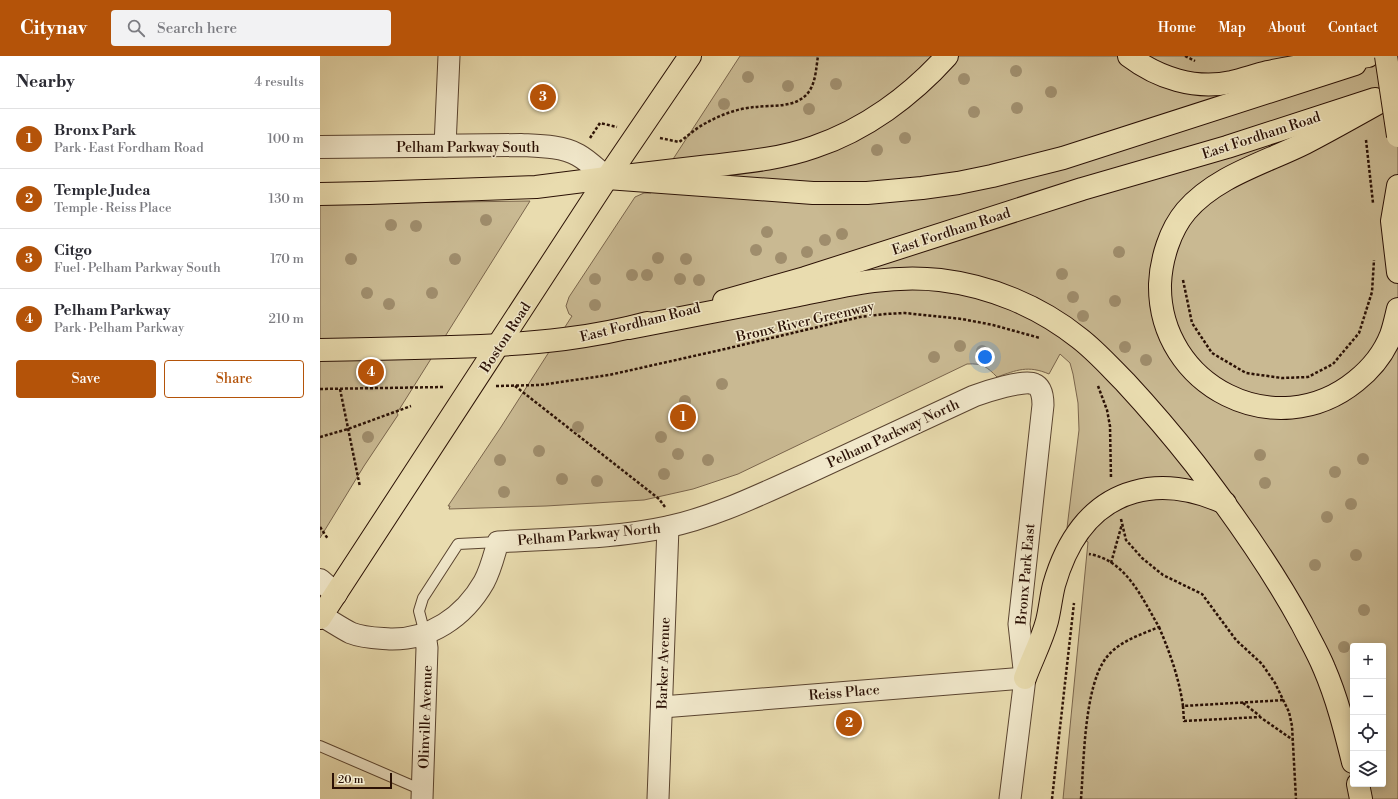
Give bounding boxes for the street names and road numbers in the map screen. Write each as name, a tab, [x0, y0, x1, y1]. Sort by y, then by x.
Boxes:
street label: East Fordham Road	[1200, 108, 1323, 164]
street label: Pelham Parkway South	[396, 139, 540, 157]
street label: East Fordham Road	[890, 204, 1013, 260]
street label: Bronx River Greenway	[733, 297, 876, 347]
street label: Boston Road	[476, 299, 535, 377]
street label: East Fordham Road	[578, 299, 703, 347]
street label: Pelham Parkway North	[824, 395, 963, 472]
street label: Pelham Parkway North	[517, 520, 662, 550]
street label: Bronx Park East	[1013, 523, 1039, 627]
street label: Barker Avenue	[653, 617, 675, 710]
street label: Olinville Avenue	[415, 665, 437, 769]
street label: Reiss Place	[808, 681, 880, 705]

